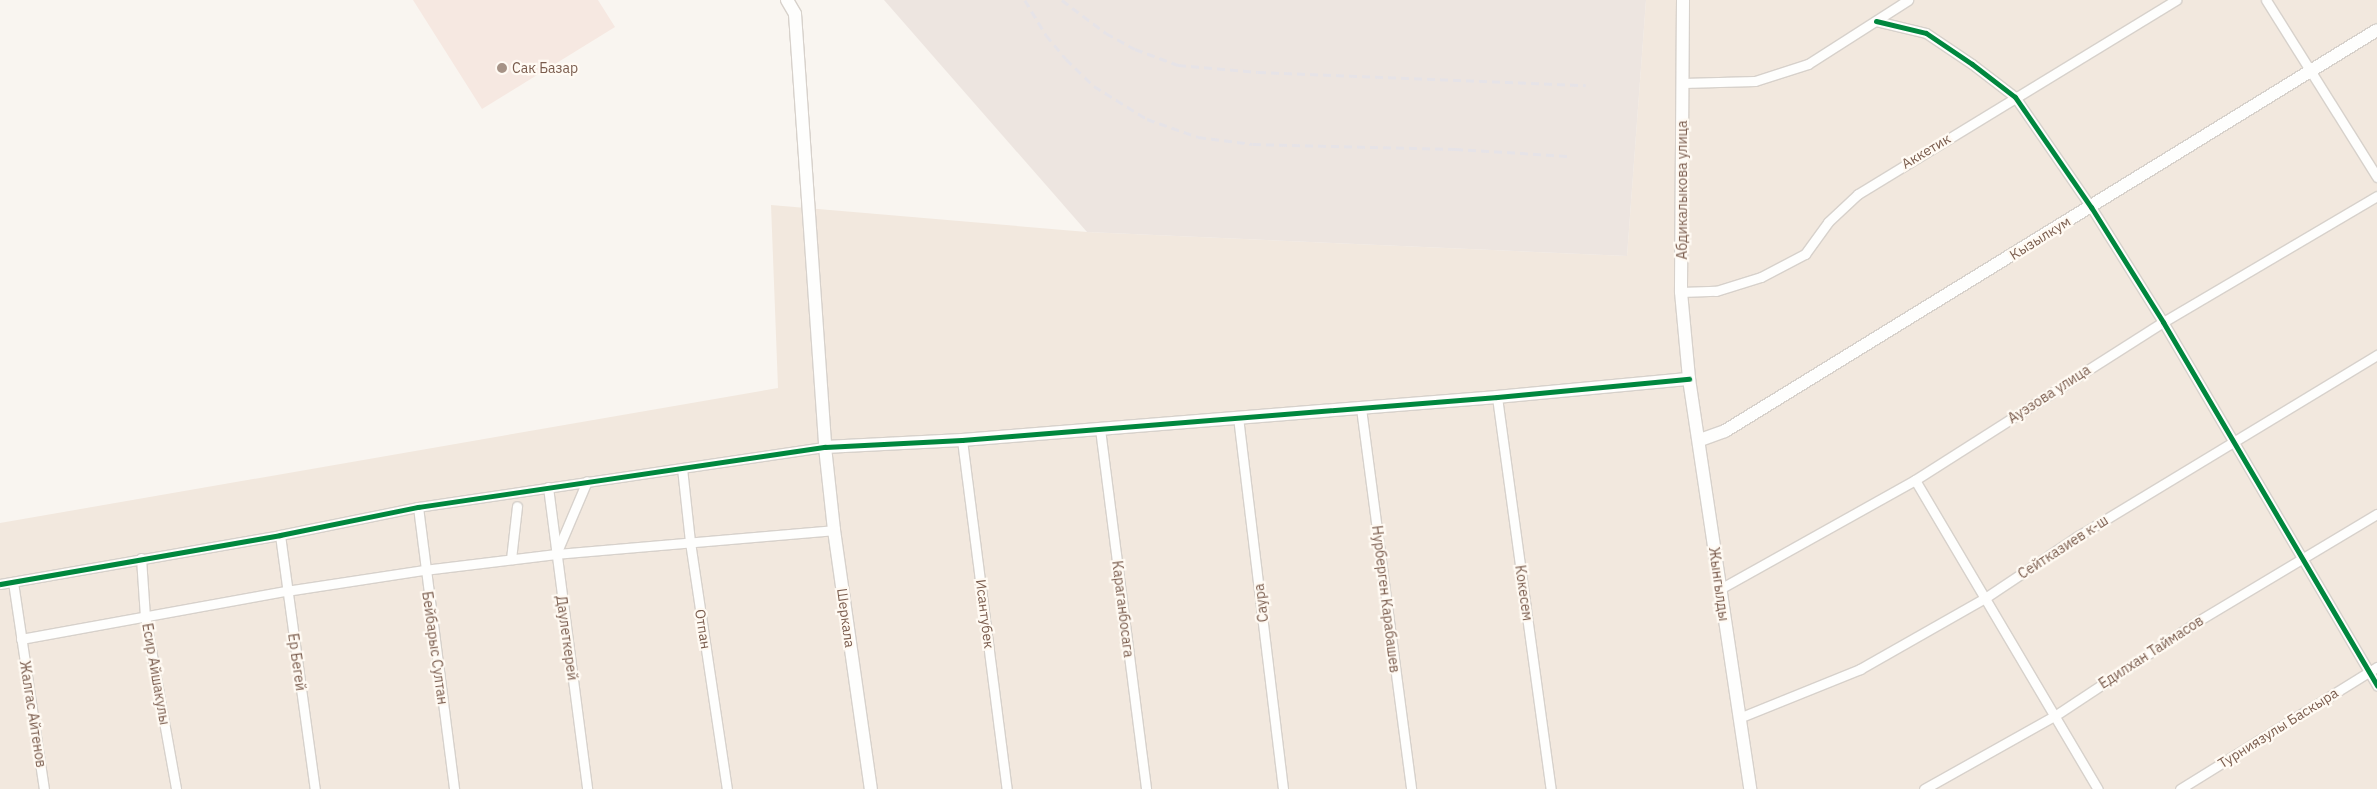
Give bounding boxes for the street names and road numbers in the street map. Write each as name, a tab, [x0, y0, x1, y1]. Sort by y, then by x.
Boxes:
street label: Абдикалыкова улица	[1674, 120, 1690, 260]
street label: Аккетик	[1898, 130, 1954, 172]
street label: Кызылкум	[2006, 213, 2074, 263]
street label: Ауэзова улица	[2005, 361, 2093, 427]
street label: Сейтказиев к-ш	[2015, 512, 2111, 582]
street label: Нурберген Карабашев	[1369, 524, 1403, 674]
street label: Жынгылды	[1705, 546, 1733, 622]
street label: Караганбосага	[1109, 560, 1137, 658]
street label: Кокесем	[1512, 564, 1536, 622]
street label: Исантубек	[972, 578, 998, 650]
street label: Саура	[1250, 583, 1272, 623]
street label: Шеркала	[834, 587, 858, 649]
street label: Бейбарыс Султан	[419, 590, 451, 706]
street label: Даулеткерей	[553, 595, 581, 681]
street label: Отпан	[692, 608, 714, 650]
street label: Едилхан Таймасов	[2096, 612, 2206, 692]
street label: Есир Айшакулы	[139, 622, 173, 726]
street label: Ер Бегей	[285, 632, 309, 692]
street label: Жалгас Айтенов	[16, 659, 50, 769]
street label: Турниязулы Баскыра	[2215, 684, 2341, 772]

